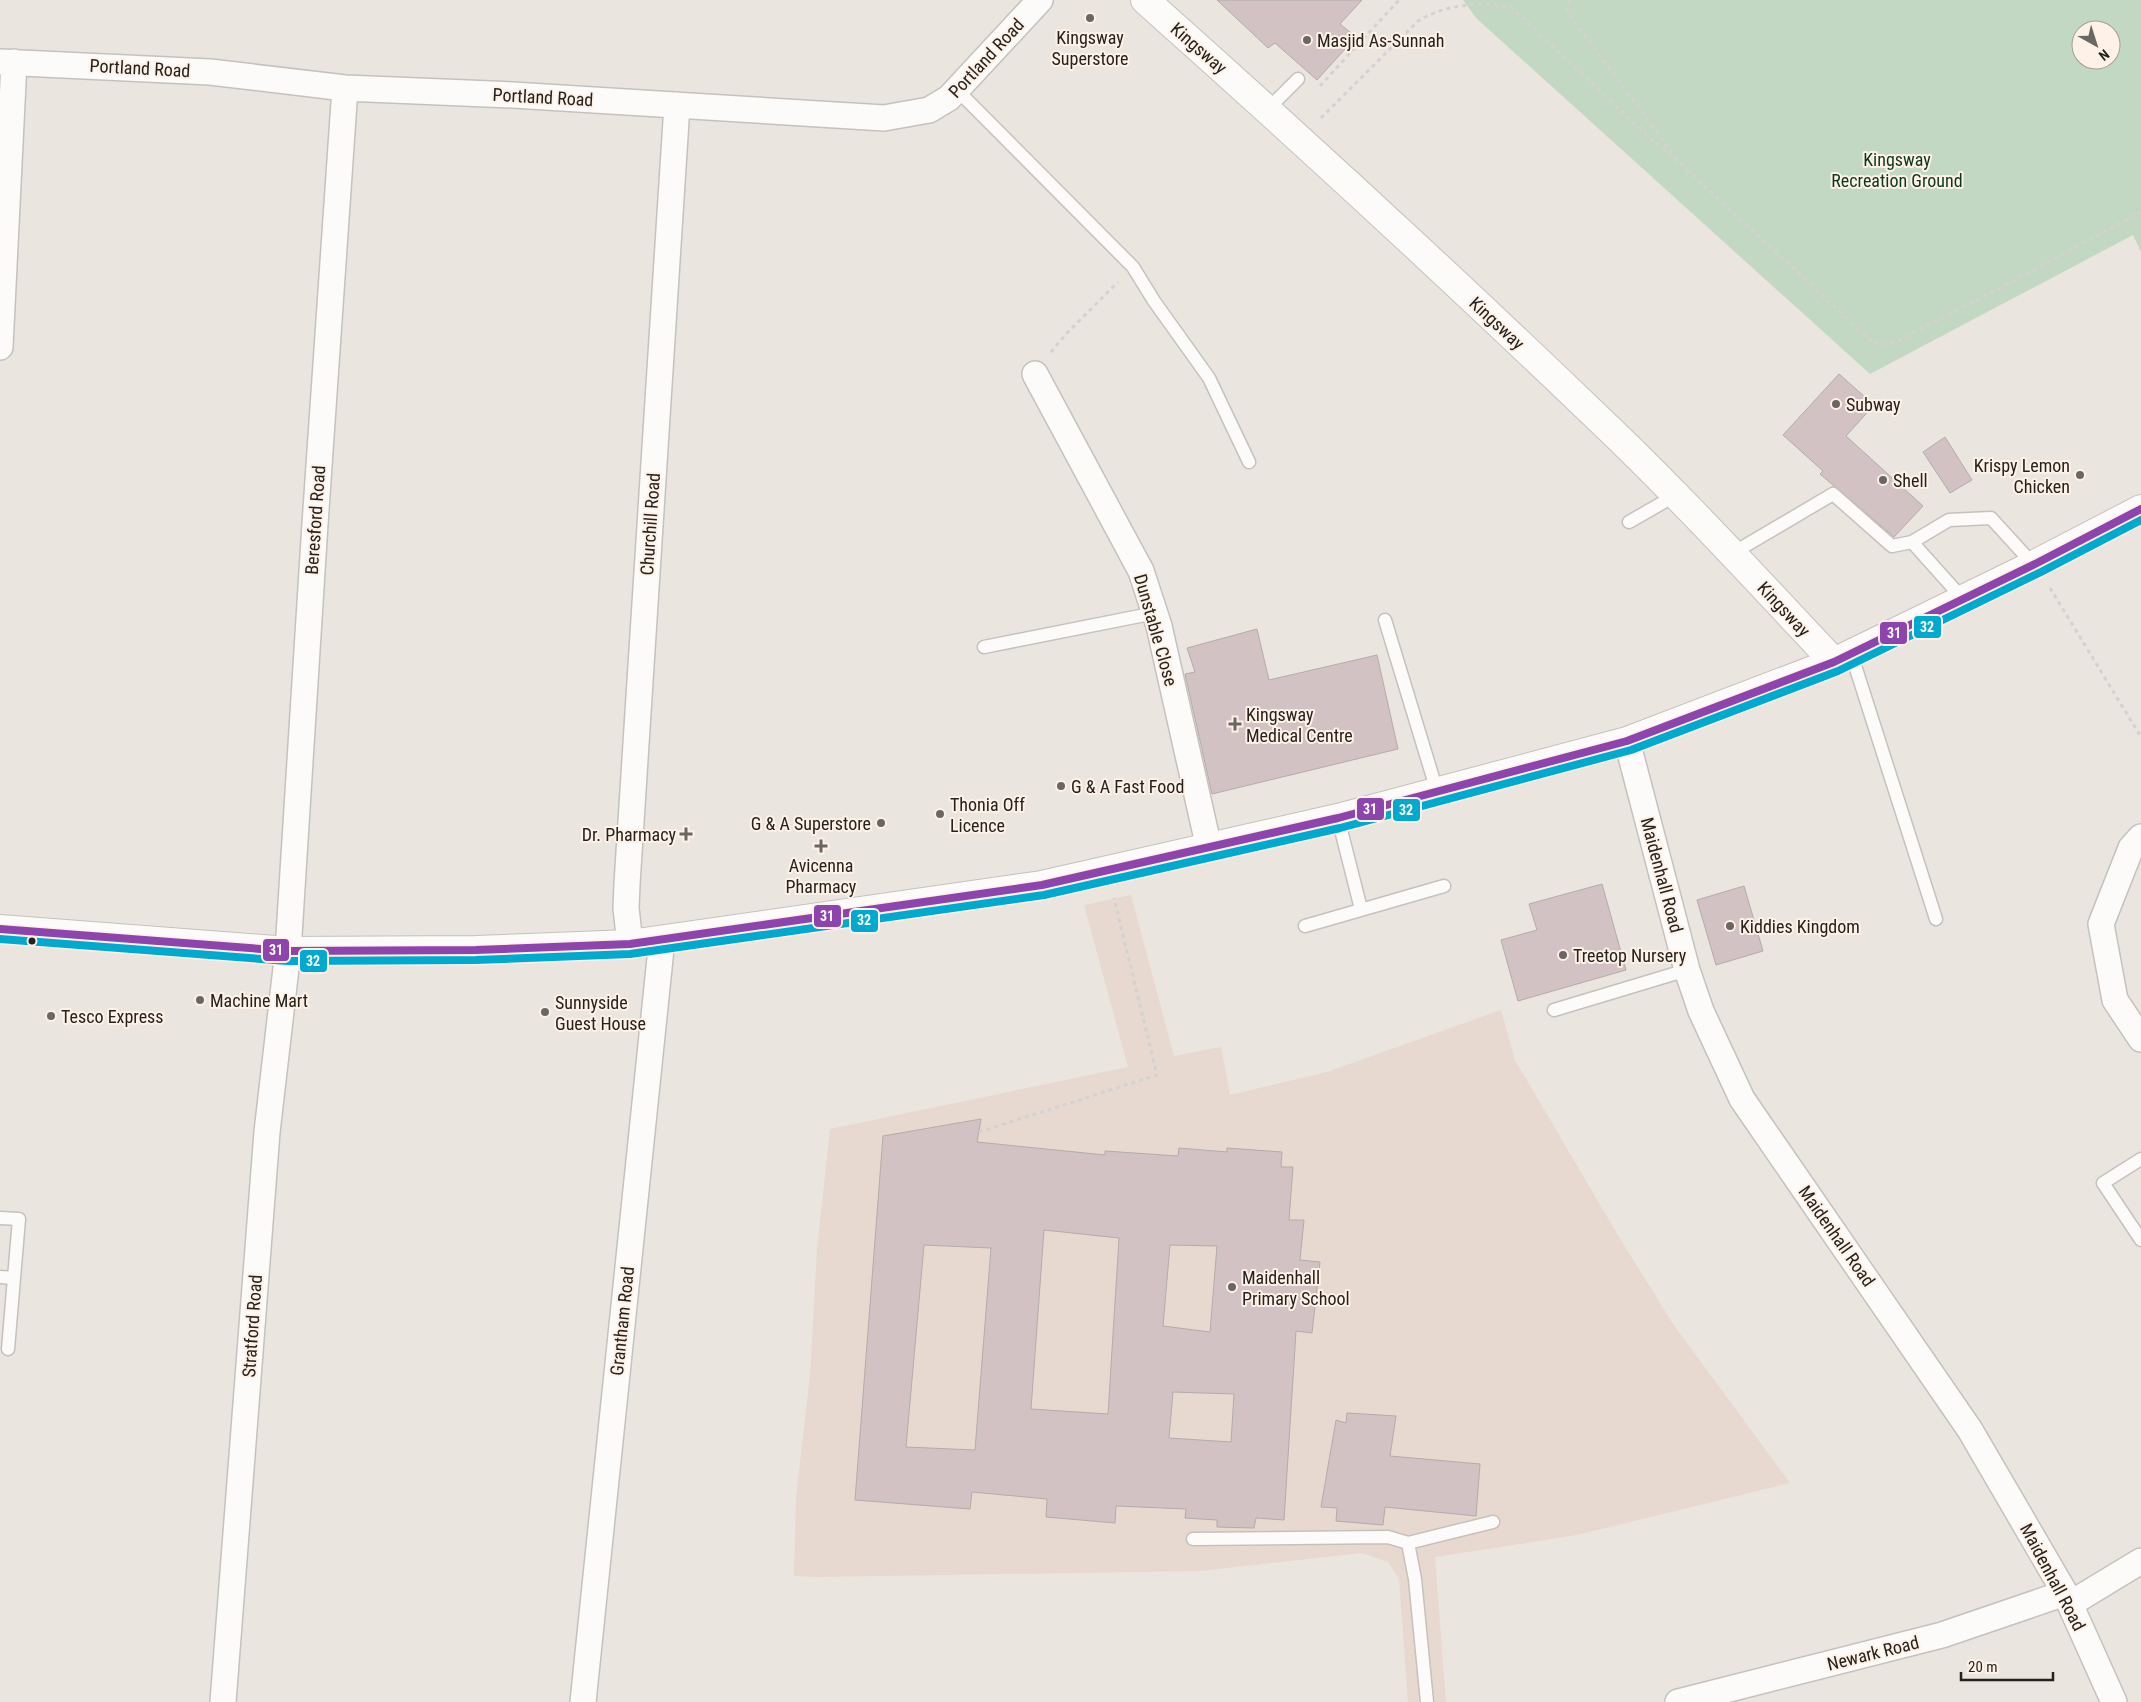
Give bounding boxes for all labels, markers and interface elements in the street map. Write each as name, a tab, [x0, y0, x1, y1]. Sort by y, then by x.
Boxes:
marker: Kingsway Superstore	[1084, 12, 1096, 24]
street label: Portland Road	[944, 14, 1028, 102]
street label: Kingsway	[1167, 18, 1232, 78]
north arrow	[2071, 20, 2121, 70]
place label: Kingsway Superstore	[1052, 27, 1128, 69]
place label: Masjid As-Sunnah	[1317, 30, 1445, 51]
marker: Masjid As-Sunnah	[1301, 34, 1313, 46]
text: N	[2096, 46, 2113, 64]
street label: Portland Road	[89, 55, 191, 81]
street label: Portland Road	[492, 84, 594, 110]
park label: Kingsway Recreation Ground	[1831, 149, 1963, 191]
street label: Kingsway	[1465, 292, 1529, 354]
place label: Subway	[1846, 394, 1901, 415]
marker: Subway	[1830, 398, 1842, 410]
place label: Krispy Lemon Chicken	[1974, 455, 2070, 497]
street label: Beresford Road	[301, 465, 329, 575]
marker: Krispy Lemon Chicken	[2074, 469, 2086, 481]
place label: Shell	[1893, 470, 1928, 491]
street label: Churchill Road	[636, 472, 664, 576]
marker: Shell	[1877, 474, 1889, 486]
street label: Dunstable Close	[1130, 572, 1182, 688]
street label: Kingsway	[1753, 577, 1815, 641]
line badge: 32	[1913, 615, 1942, 639]
text: 32	[1920, 619, 1934, 635]
line badge: 31	[1879, 621, 1908, 645]
text: 31	[1887, 625, 1901, 641]
place label: Kingsway Medical Centre	[1246, 704, 1353, 746]
marker: Kingsway Medical Centre	[1228, 717, 1242, 731]
place label: G & A Fast Food	[1071, 776, 1184, 797]
marker: G & A Fast Food	[1055, 780, 1067, 792]
place label: Thonia Off Licence	[950, 794, 1025, 836]
line badge: 31	[1356, 797, 1385, 821]
line badge: 32	[1392, 798, 1421, 822]
text: 31	[1363, 801, 1377, 817]
text: 32	[1399, 802, 1413, 818]
marker: Thonia Off Licence	[934, 808, 946, 820]
place label: G & A Superstore	[751, 813, 871, 834]
street label: Maidenhall Road	[1637, 815, 1687, 935]
marker: G & A Superstore	[875, 817, 887, 829]
place label: Dr. Pharmacy	[582, 824, 676, 845]
marker: Dr. Pharmacy	[680, 828, 692, 840]
marker: Avicenna Pharmacy	[815, 840, 827, 852]
place label: Avicenna Pharmacy	[786, 855, 857, 897]
line badge: 31	[813, 904, 842, 928]
text: 31	[820, 908, 834, 924]
line badge: 32	[850, 909, 879, 933]
text: 32	[857, 912, 871, 928]
place label: Kiddies Kingdom	[1740, 916, 1860, 937]
marker: Kiddies Kingdom	[1724, 920, 1736, 932]
unlabelled marker	[27, 936, 37, 946]
line badge: 31	[262, 938, 290, 962]
text: 31	[269, 942, 283, 958]
place label: Treetop Nursery	[1573, 945, 1687, 966]
line badge: 32	[299, 949, 328, 973]
marker: Treetop Nursery	[1557, 949, 1569, 961]
text: 32	[306, 953, 320, 969]
place label: Machine Mart	[210, 990, 308, 1011]
place label: Sunnyside Guest House	[555, 992, 646, 1034]
marker: Machine Mart	[194, 994, 206, 1006]
place label: Tesco Express	[61, 1006, 164, 1027]
marker: Sunnyside Guest House	[539, 1006, 551, 1018]
marker: Tesco Express	[45, 1010, 57, 1022]
street label: Maidenhall Road	[1794, 1182, 1880, 1290]
street label: Grantham Road	[606, 1265, 638, 1377]
place label: Maidenhall Primary School	[1242, 1267, 1350, 1309]
street label: Stratford Road	[238, 1274, 266, 1378]
marker: Maidenhall Primary School	[1226, 1281, 1238, 1293]
street label: Maidenhall Road	[2016, 1520, 2090, 1634]
street label: Newark Road	[1825, 1631, 1921, 1675]
scale bar	[1961, 1650, 2054, 1682]
text: 20 m	[1968, 1658, 1998, 1676]

